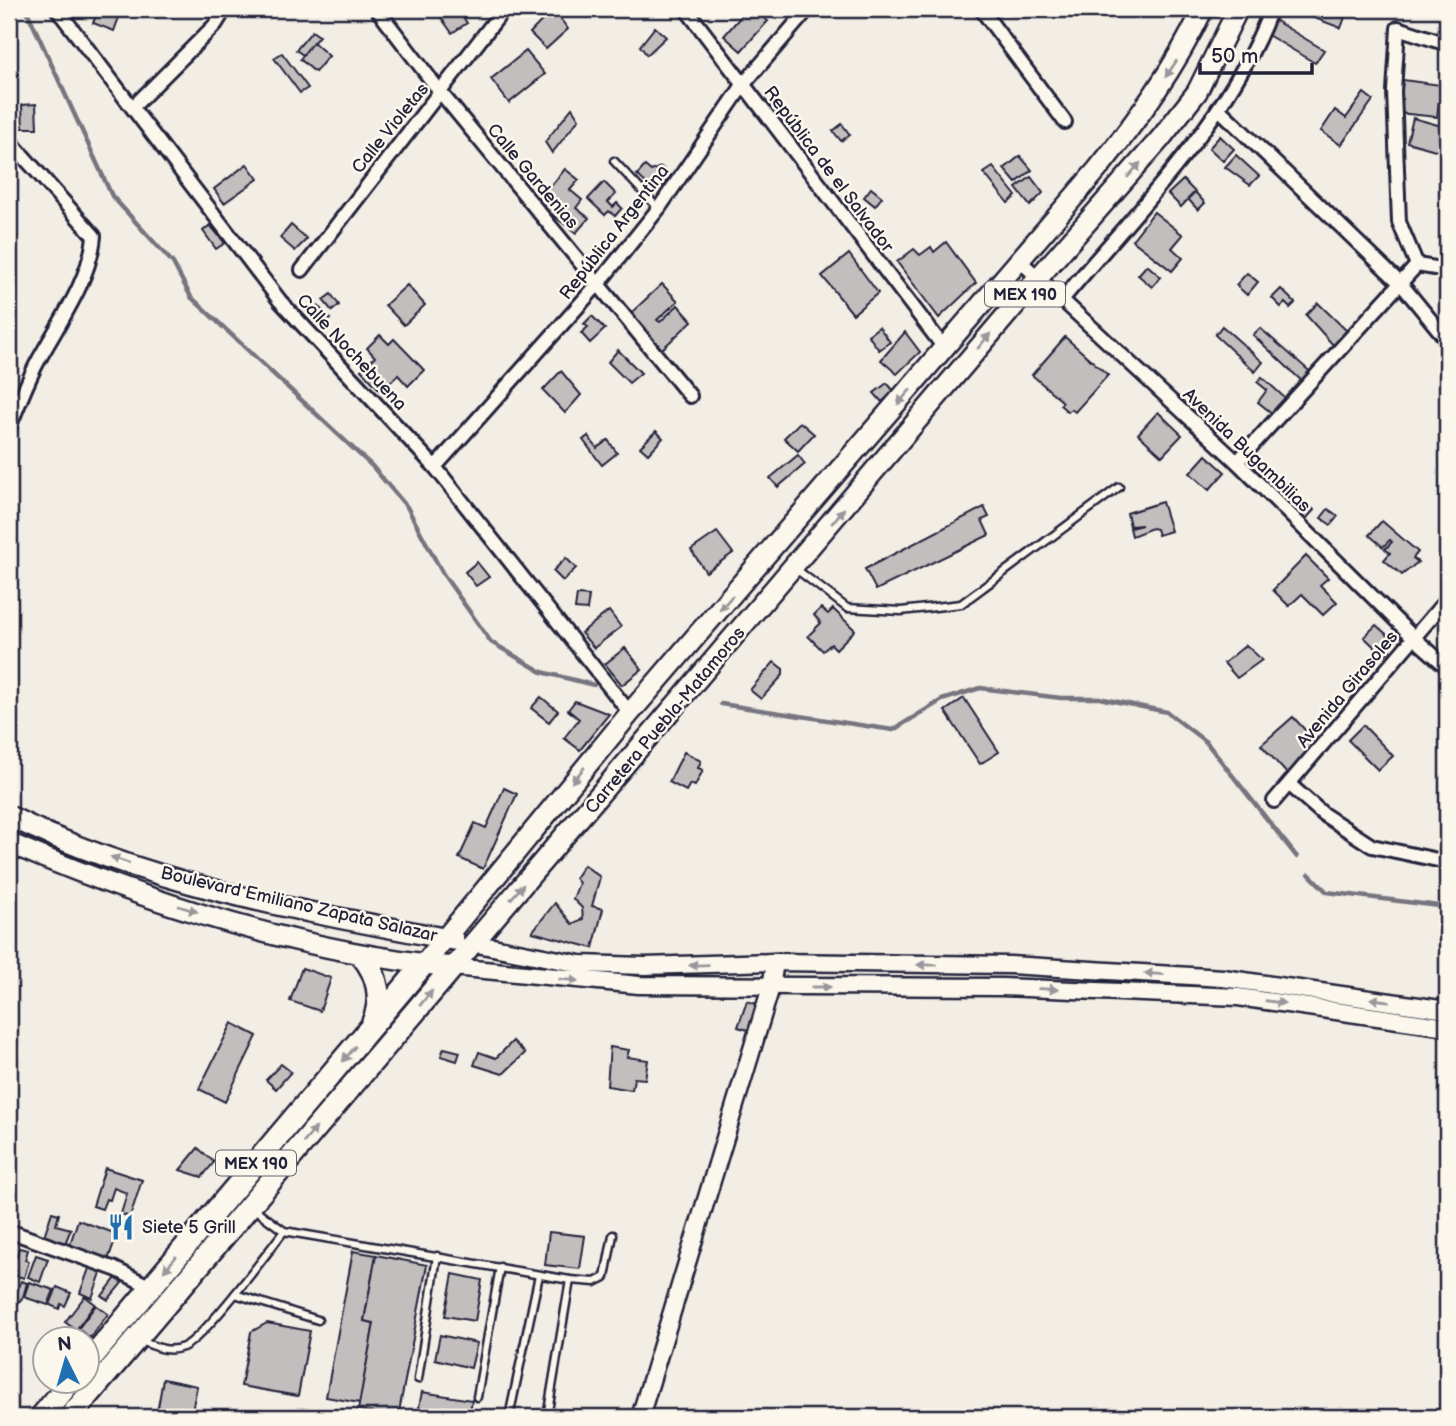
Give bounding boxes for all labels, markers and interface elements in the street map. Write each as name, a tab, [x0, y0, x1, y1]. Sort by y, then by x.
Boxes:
scale bar	[1200, 32, 1312, 76]
text: 50 m	[1211, 44, 1258, 69]
one-way arrow	[1164, 60, 1178, 78]
street label: Calle Violetas	[348, 79, 433, 178]
street label: República de el Salvador	[759, 82, 898, 257]
street label: Calle Gardenias	[483, 120, 583, 233]
street label: República Argentina	[555, 161, 673, 304]
one-way arrow	[1126, 161, 1141, 178]
road number: MEX 190	[985, 282, 1065, 306]
street label: Calle Nochebuena	[292, 290, 411, 415]
one-way arrow	[977, 333, 992, 351]
street label: Avenida Bugambilias	[1179, 384, 1315, 517]
one-way arrow	[897, 389, 912, 406]
one-way arrow	[830, 507, 845, 524]
one-way arrow	[718, 594, 734, 612]
street label: Carretera Puebla-Matamoros	[581, 623, 750, 818]
street label: Avenida Girasoles	[1292, 627, 1402, 752]
one-way arrow	[571, 767, 586, 784]
one-way arrow	[109, 854, 130, 865]
street label: Boulevard Emiliano Zapata Salazar	[159, 862, 440, 947]
one-way arrow	[509, 884, 525, 901]
one-way arrow	[177, 904, 198, 914]
one-way arrow	[688, 959, 710, 970]
one-way arrow	[915, 959, 937, 971]
one-way arrow	[1143, 969, 1165, 980]
one-way arrow	[558, 974, 580, 985]
one-way arrow	[810, 981, 832, 993]
one-way arrow	[1038, 984, 1060, 995]
one-way arrow	[418, 989, 433, 1006]
one-way arrow	[1369, 995, 1391, 1006]
one-way arrow	[1264, 997, 1286, 1008]
one-way arrow	[342, 1045, 357, 1062]
one-way arrow	[302, 1126, 318, 1144]
road number: MEX 190	[216, 1150, 296, 1176]
restaurant icon: Siete 5 Grill	[106, 1212, 136, 1242]
place label: Siete 5 Grill	[142, 1217, 236, 1238]
one-way arrow	[163, 1256, 178, 1273]
north arrow	[32, 1324, 102, 1394]
text: N	[57, 1332, 73, 1357]

